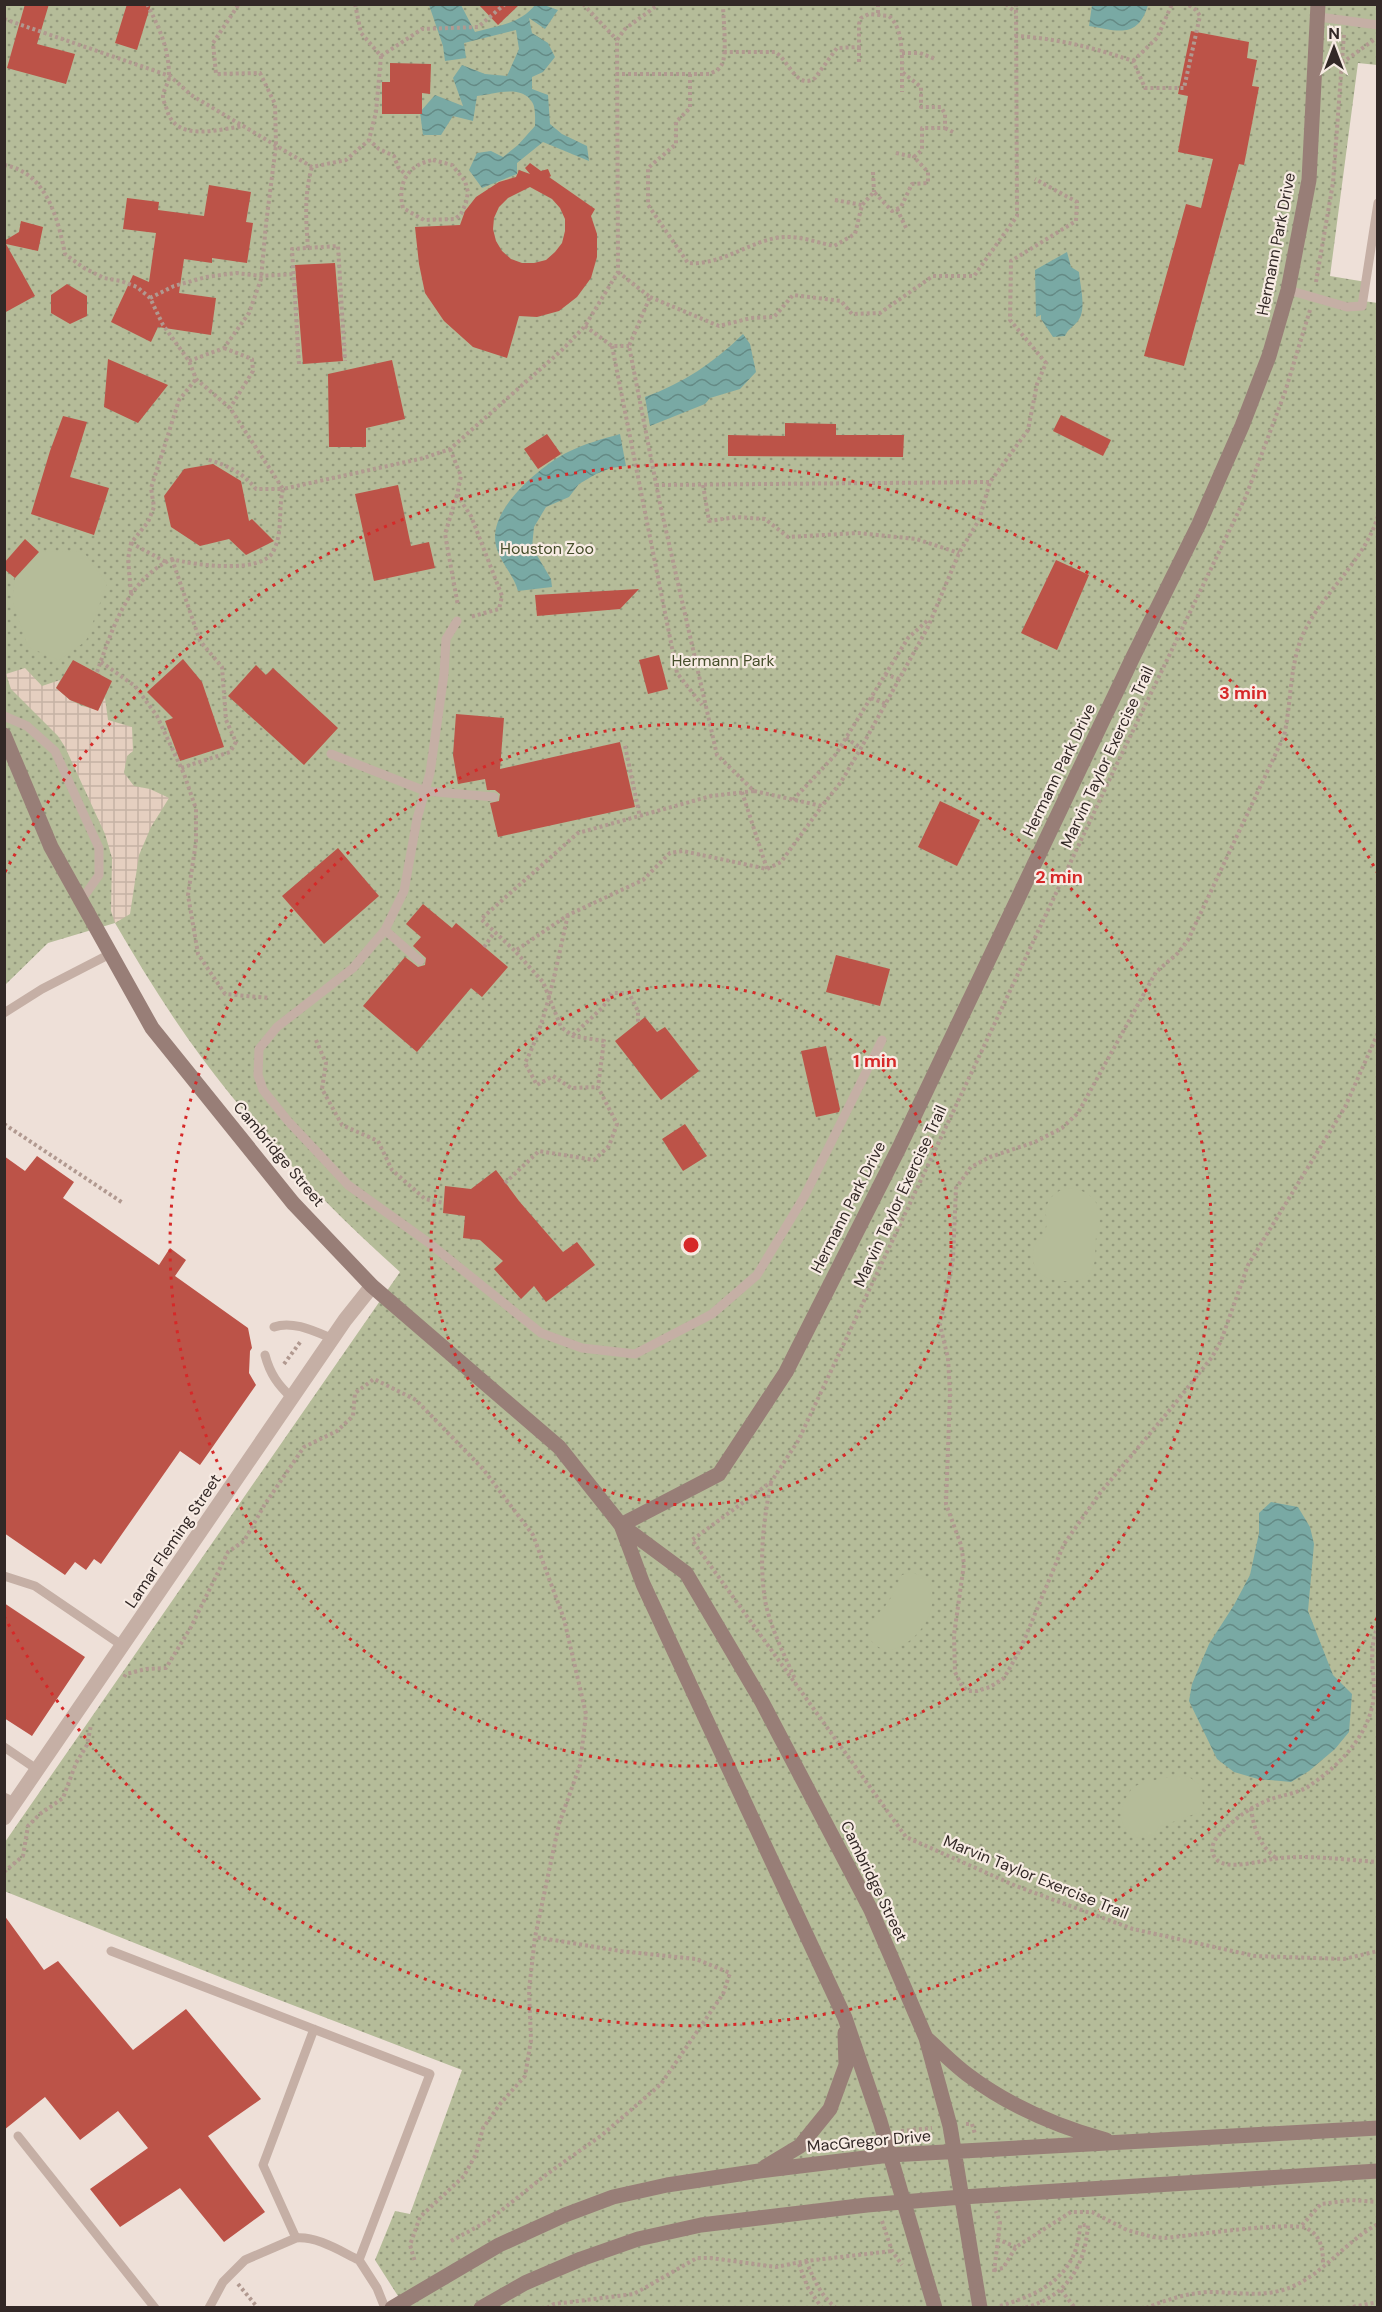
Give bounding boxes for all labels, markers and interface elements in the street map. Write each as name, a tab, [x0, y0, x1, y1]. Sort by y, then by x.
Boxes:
north arrow	[1304, 18, 1364, 78]
text: N	[1328, 23, 1340, 44]
street label: Hermann Park Drive	[1252, 171, 1300, 317]
park label: Houston Zoo	[500, 538, 594, 559]
park label: Hermann Park	[671, 650, 775, 671]
street label: Marvin Taylor Exercise Trail	[1056, 663, 1158, 851]
text: 3 min	[1219, 681, 1267, 705]
street label: Hermann Park Drive	[1018, 700, 1100, 840]
text: 2 min	[1035, 865, 1083, 889]
text: 1 min	[853, 1049, 897, 1073]
street label: Cambridge Street	[229, 1097, 329, 1211]
street label: Marvin Taylor Exercise Trail	[849, 1102, 951, 1290]
street label: Hermann Park Drive	[806, 1138, 890, 1276]
centre of rings	[681, 1235, 701, 1255]
street label: Lamar Fleming Street	[120, 1470, 226, 1612]
street label: Cambridge Street	[836, 1817, 912, 1945]
street label: Marvin Taylor Exercise Trail	[940, 1830, 1132, 1924]
street label: MacGregor Drive	[806, 2125, 932, 2157]

